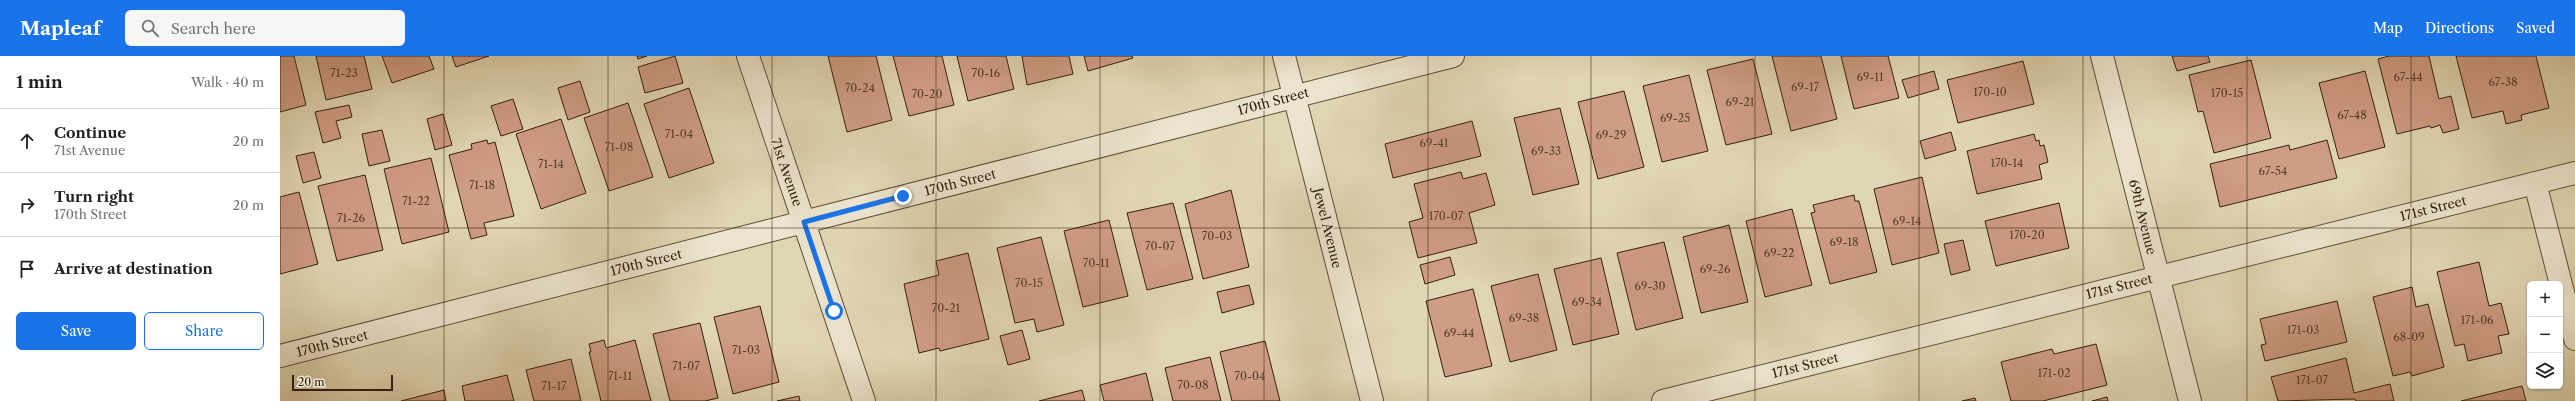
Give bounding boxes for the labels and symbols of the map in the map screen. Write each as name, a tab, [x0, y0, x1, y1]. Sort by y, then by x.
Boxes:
house number: 71-23	[330, 66, 358, 80]
house number: 70-16	[972, 66, 1001, 80]
house number: 69-11	[1856, 70, 1884, 84]
house number: 67-44	[2393, 70, 2423, 84]
house number: 67-38	[2488, 75, 2518, 89]
house number: 69-17	[1791, 80, 1820, 94]
house number: 70-24	[845, 81, 875, 95]
street label: 170th Street	[1236, 84, 1311, 118]
house number: 170-10	[1973, 85, 2007, 99]
house number: 170-15	[2211, 86, 2243, 100]
house number: 70-20	[912, 87, 942, 101]
house number: 69-21	[1726, 95, 1755, 109]
house number: 67-48	[2337, 108, 2367, 122]
house number: 69-25	[1660, 111, 1690, 125]
house number: 71-04	[665, 127, 693, 141]
house number: 69-29	[1596, 128, 1626, 142]
street label: 71st Avenue	[768, 136, 806, 208]
house number: 69-41	[1420, 136, 1449, 150]
house number: 71-08	[605, 140, 633, 154]
house number: 69-33	[1531, 144, 1561, 158]
house number: 170-14	[1991, 156, 2023, 170]
house number: 71-14	[538, 157, 564, 171]
house number: 67-54	[2259, 164, 2287, 178]
street label: 170th Street	[923, 165, 998, 199]
house number: 71-18	[469, 178, 495, 192]
street label: 69th Avenue	[2126, 178, 2160, 256]
street label: Jewel Avenue	[1310, 184, 1346, 270]
route end	[894, 187, 912, 205]
street label: 171st Street	[2398, 192, 2468, 224]
house number: 71-22	[402, 194, 430, 208]
house number: 170-07	[1429, 209, 1464, 223]
house number: 71-26	[337, 211, 365, 225]
house number: 69-14	[1893, 214, 1921, 228]
house number: 170-20	[2009, 228, 2045, 242]
house number: 70-03	[1202, 229, 1232, 243]
house number: 69-18	[1830, 235, 1858, 249]
house number: 70-07	[1145, 239, 1175, 253]
street label: 170th Street	[609, 245, 684, 279]
house number: 69-22	[1764, 246, 1794, 260]
house number: 70-11	[1083, 256, 1110, 270]
house number: 69-26	[1700, 262, 1731, 276]
street label: 171st Street	[2084, 270, 2154, 302]
house number: 70-15	[1015, 276, 1043, 290]
house number: 69-30	[1635, 279, 1665, 293]
house number: 69-34	[1572, 295, 1602, 309]
house number: 70-21	[932, 301, 961, 315]
route start	[825, 302, 843, 320]
house number: 69-38	[1509, 311, 1539, 325]
house number: 171-06	[2460, 313, 2494, 327]
house number: 171-03	[2287, 323, 2319, 337]
street label: 170th Street	[295, 326, 370, 360]
house number: 69-44	[1444, 326, 1474, 340]
house number: 68-09	[2393, 330, 2425, 344]
house number: 71-03	[732, 343, 760, 357]
street label: 171st Street	[1770, 349, 1840, 381]
house number: 71-07	[672, 359, 700, 373]
house number: 171-02	[2038, 366, 2071, 380]
house number: 71-11	[608, 369, 632, 383]
house number: 70-04	[1235, 369, 1265, 383]
scale bar	[292, 373, 393, 392]
house number: 171-07	[2296, 373, 2329, 387]
house number: 70-08	[1178, 378, 1208, 392]
house number: 71-17	[542, 379, 567, 393]

